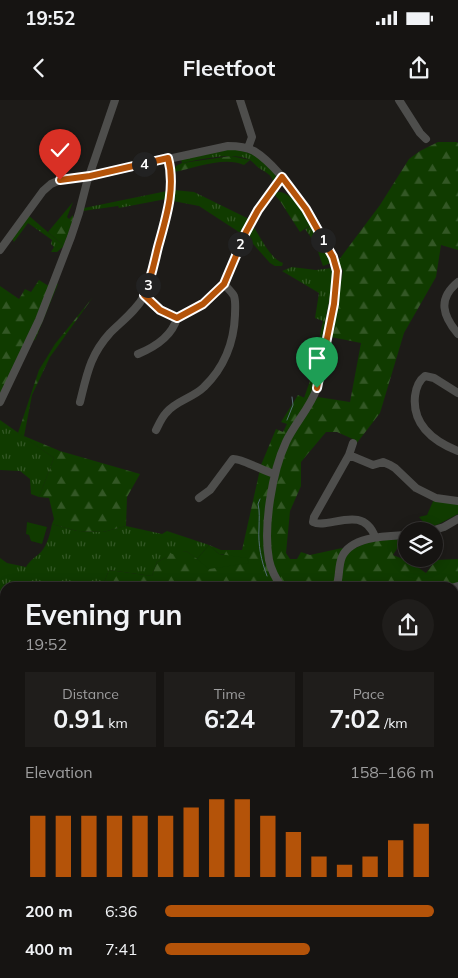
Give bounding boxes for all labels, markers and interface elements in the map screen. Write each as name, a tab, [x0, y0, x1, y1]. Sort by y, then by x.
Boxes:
text: 19:52	[25, 6, 75, 30]
icon: back	[25, 54, 53, 82]
text: Fleetfoot	[183, 54, 275, 82]
icon: share	[405, 54, 433, 82]
pin	[39, 129, 81, 180]
icon: check	[46, 136, 74, 164]
pin: 4	[132, 152, 156, 176]
text: 4	[140, 155, 149, 173]
pin: 1	[310, 228, 336, 252]
text: 1	[319, 231, 328, 249]
pin: 2	[228, 232, 252, 256]
text: 2	[236, 235, 245, 253]
pin: 3	[136, 272, 160, 298]
text: 3	[144, 276, 153, 294]
pin	[296, 337, 338, 388]
icon: arrive	[303, 344, 331, 372]
map controls	[398, 522, 443, 567]
button: layers	[398, 522, 443, 567]
text: Evening run	[25, 597, 182, 632]
button: share	[382, 599, 434, 651]
text: 19:52	[25, 634, 67, 654]
text: Distance	[62, 685, 119, 703]
text: Time	[214, 685, 245, 703]
text: Pace	[353, 685, 384, 703]
text: 0.91	[53, 703, 105, 734]
text: 6:24	[204, 703, 255, 734]
text: 7:02	[329, 703, 381, 734]
text: km	[105, 714, 128, 732]
text: /km	[381, 714, 408, 732]
text: Elevation	[25, 762, 93, 782]
text: 158–166 m	[350, 762, 434, 782]
text: 200 m	[25, 901, 73, 921]
text: 6:36	[105, 901, 137, 921]
text: 400 m	[25, 939, 73, 959]
text: 7:41	[105, 939, 137, 959]

